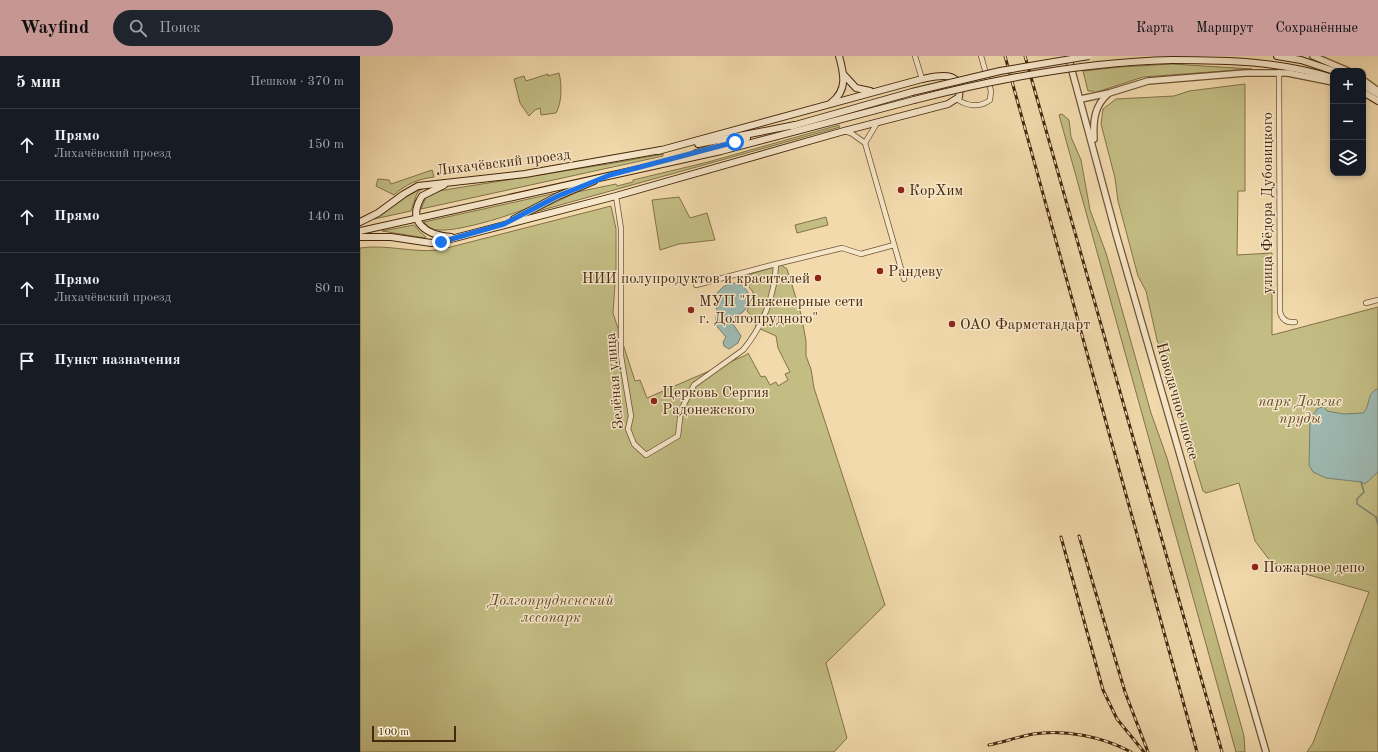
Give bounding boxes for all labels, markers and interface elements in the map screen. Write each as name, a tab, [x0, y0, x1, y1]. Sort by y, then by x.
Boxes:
search box	[113, 10, 393, 46]
icon: search	[127, 17, 149, 39]
text: Wayfind	[20, 19, 89, 38]
text: Поиск	[159, 21, 201, 36]
text: Карта	[1136, 21, 1174, 35]
text: Маршрут	[1196, 21, 1253, 35]
text: Сохранённые	[1275, 21, 1358, 35]
map controls	[1330, 68, 1366, 176]
button: +	[1330, 68, 1366, 104]
text: 5 мин	[16, 74, 61, 91]
text: Пешком · 370 m	[250, 75, 344, 88]
button: −	[1330, 104, 1366, 140]
street label: улица Фёдора Дубовицкого	[1261, 112, 1276, 294]
text: Прямо	[54, 129, 100, 144]
route start	[726, 133, 744, 151]
icon: ahead	[16, 134, 38, 156]
text: 150 m	[307, 138, 344, 151]
button: layers	[1330, 140, 1366, 176]
text: Лихачёвский проезд	[54, 147, 171, 160]
street label: Лихачёвский проезд	[435, 148, 572, 179]
place label: КорХим	[909, 184, 963, 199]
marker: КорХим	[896, 185, 906, 195]
icon: ahead	[16, 206, 38, 228]
text: Прямо	[54, 209, 100, 224]
text: 140 m	[307, 210, 344, 223]
route end	[432, 233, 450, 251]
place label: Рандеву	[888, 265, 943, 280]
marker: Рандеву	[875, 266, 885, 276]
place label: НИИ полупродуктов и красителей	[582, 272, 810, 287]
text: Прямо	[54, 273, 100, 288]
marker: НИИ полупродуктов и красителей	[813, 273, 823, 283]
icon: ahead	[16, 278, 38, 300]
text: 80 m	[315, 282, 344, 295]
text: Лихачёвский проезд	[54, 291, 171, 304]
place label: МУП "Инженерные сети г. Долгопрудного"	[699, 295, 863, 327]
marker: МУП "Инженерные сети г. Долгопрудного"	[686, 305, 696, 315]
place label: ОАО Фармстандарт	[960, 318, 1090, 333]
marker: ОАО Фармстандарт	[947, 319, 957, 329]
street label: Зелёная улица	[604, 331, 627, 430]
street label: Новодачное шоссе	[1153, 341, 1201, 462]
icon: arrive	[16, 350, 38, 372]
text: Пункт назначения	[54, 353, 181, 368]
place label: Церковь Сергия Радонежского	[662, 386, 769, 418]
park label: парк Долгие пруды	[1258, 395, 1342, 427]
marker: Церковь Сергия Радонежского	[649, 396, 659, 406]
place label: Пожарное депо	[1263, 561, 1365, 576]
marker: Пожарное депо	[1250, 562, 1260, 572]
park label: Долгопрудненский лесопарк	[486, 594, 614, 626]
scale bar	[372, 724, 456, 743]
text: 100 m	[378, 727, 409, 738]

